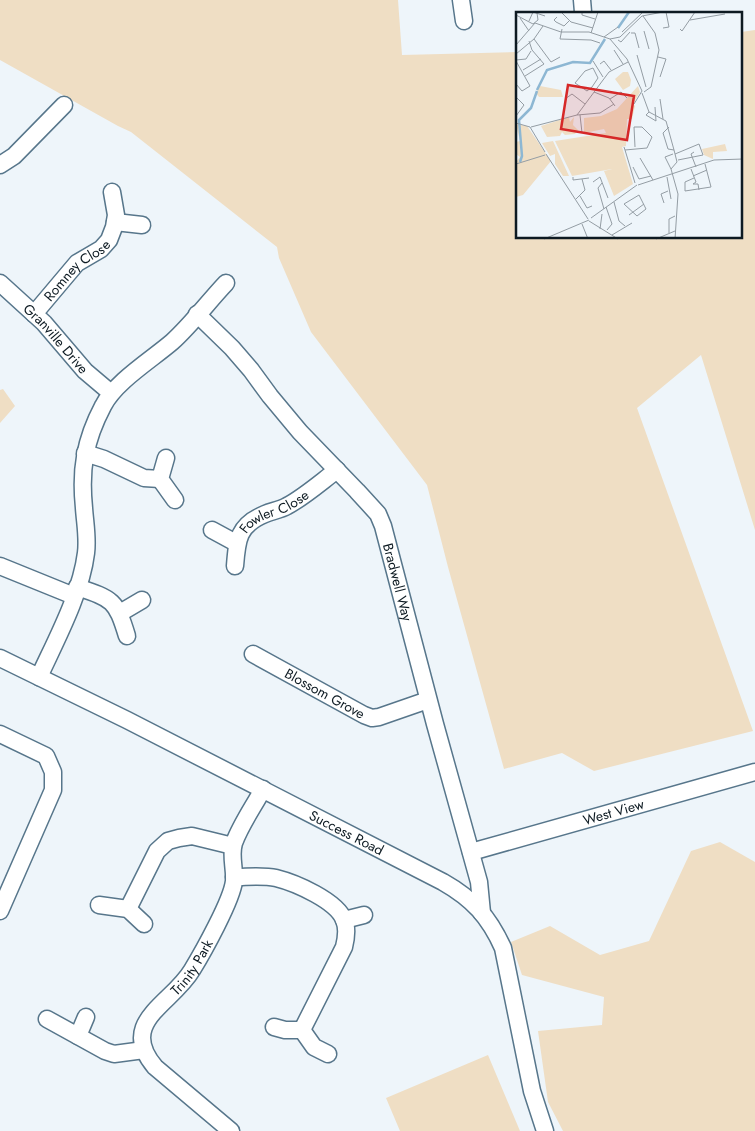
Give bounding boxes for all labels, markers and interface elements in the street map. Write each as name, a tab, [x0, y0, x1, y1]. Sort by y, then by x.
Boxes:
inset map	[516, 12, 742, 239]
street label: Romney Close	[39, 235, 115, 305]
street label: Granville Drive	[19, 299, 93, 378]
street label: Fowler Close	[234, 485, 313, 537]
street label: Bradwell Way	[378, 541, 418, 624]
street label: Blossom Grove	[281, 663, 369, 724]
street label: West View	[581, 794, 647, 830]
street label: Success Road	[306, 805, 387, 860]
street label: Trinity Park	[166, 935, 218, 1000]

